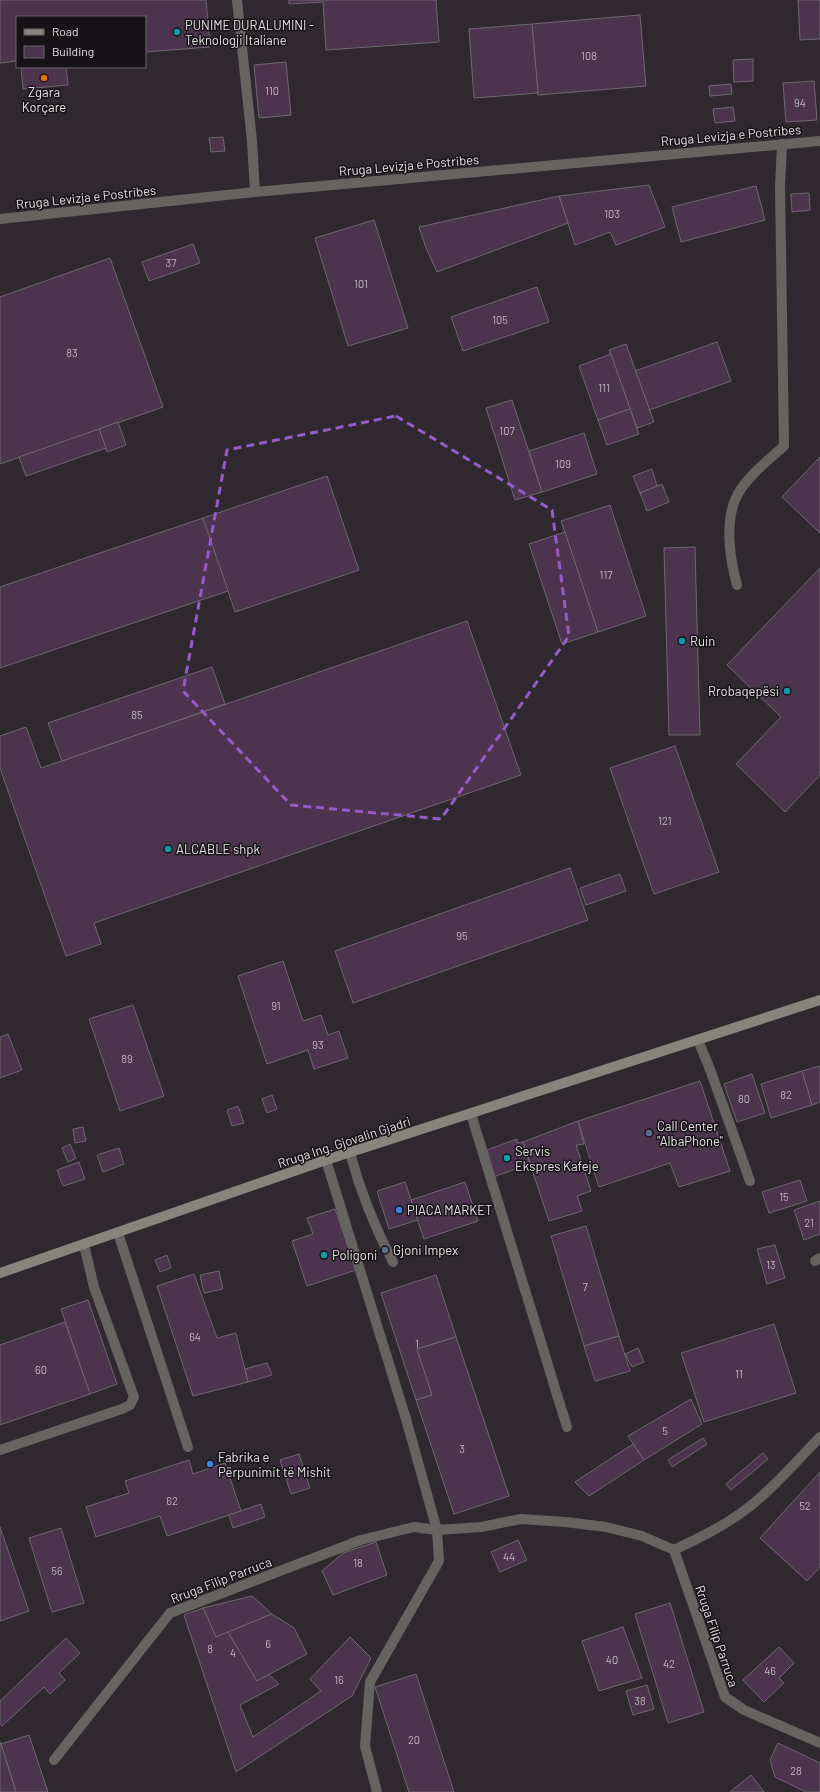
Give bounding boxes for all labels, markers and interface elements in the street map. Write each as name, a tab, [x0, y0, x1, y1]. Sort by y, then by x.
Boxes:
legend	[16, 16, 146, 68]
place label: PUNIME DURALUMINI - Teknologji Italiane	[185, 17, 314, 48]
text: Road	[52, 24, 79, 38]
marker: PUNIME DURALUMINI - Teknologji Italiane	[172, 27, 182, 37]
text: Building	[52, 44, 94, 58]
house number: 108	[581, 49, 597, 62]
marker: Zgara Korçare	[39, 73, 49, 83]
place label: Zgara Korçare	[22, 84, 66, 115]
house number: 110	[265, 84, 279, 97]
house number: 94	[794, 96, 806, 109]
street label: Rruga Levizja e Postribes	[660, 121, 802, 149]
street label: Rruga Levizja e Postribes	[338, 151, 480, 179]
street label: Rruga Levizja e Postribes	[15, 182, 157, 212]
house number: 103	[604, 207, 620, 220]
house number: 37	[166, 256, 176, 269]
house number: 101	[354, 277, 368, 290]
house number: 105	[492, 313, 508, 326]
house number: 83	[66, 346, 78, 359]
house number: 111	[598, 381, 610, 394]
house number: 107	[499, 424, 515, 437]
house number: 109	[555, 457, 571, 470]
house number: 117	[600, 568, 612, 581]
place label: Ruin	[690, 633, 715, 649]
marker: Ruin	[677, 636, 687, 646]
place label: Rrobaqepësi	[708, 683, 779, 699]
marker: Rrobaqepësi	[782, 686, 792, 696]
house number: 85	[131, 708, 143, 721]
house number: 121	[658, 814, 672, 827]
place label: ALCABLE shpk	[176, 841, 260, 857]
marker: ALCABLE shpk	[163, 844, 173, 854]
house number: 95	[456, 929, 468, 942]
house number: 91	[271, 999, 281, 1012]
house number: 93	[312, 1038, 324, 1051]
house number: 89	[121, 1052, 133, 1065]
house number: 82	[780, 1088, 792, 1101]
house number: 80	[738, 1092, 750, 1105]
street label: Rruga Ing. Gjovalin Gjadri	[275, 1113, 413, 1171]
place label: Call Center "AlbaPhone"	[657, 1118, 724, 1149]
marker: Call Center "AlbaPhone"	[644, 1128, 654, 1138]
place label: Servis Ekspres Kafeje	[515, 1143, 599, 1174]
marker: Servis Ekspres Kafeje	[502, 1153, 512, 1163]
house number: 15	[779, 1190, 789, 1203]
place label: PIACA MARKET	[407, 1202, 493, 1218]
marker: PIACA MARKET	[394, 1205, 404, 1215]
house number: 21	[804, 1216, 814, 1229]
place label: Gjoni Impex	[393, 1242, 458, 1258]
marker: Gjoni Impex	[380, 1245, 390, 1255]
place label: Poligoni	[332, 1247, 377, 1263]
marker: Poligoni	[319, 1250, 329, 1260]
house number: 13	[766, 1258, 776, 1271]
house number: 7	[582, 1280, 588, 1293]
house number: 64	[189, 1330, 201, 1343]
house number: 1	[415, 1337, 419, 1350]
house number: 60	[35, 1363, 47, 1376]
house number: 11	[735, 1367, 743, 1380]
house number: 5	[662, 1424, 668, 1437]
house number: 3	[459, 1442, 465, 1455]
place label: Fabrika e Përpunimit të Mishit	[218, 1449, 331, 1480]
marker: Fabrika e Përpunimit të Mishit	[205, 1459, 215, 1469]
house number: 62	[166, 1494, 178, 1507]
house number: 52	[799, 1499, 811, 1512]
house number: 44	[503, 1550, 515, 1563]
street label: Rruga Filip Parruca	[168, 1553, 274, 1607]
house number: 18	[353, 1556, 363, 1569]
house number: 56	[51, 1564, 63, 1577]
street label: Rruga Filip Parruca	[692, 1583, 742, 1689]
house number: 6	[265, 1637, 271, 1650]
house number: 8	[207, 1642, 213, 1655]
house number: 4	[230, 1646, 236, 1659]
house number: 40	[606, 1653, 618, 1666]
house number: 42	[663, 1657, 675, 1670]
house number: 46	[764, 1664, 776, 1677]
house number: 16	[334, 1673, 344, 1686]
house number: 38	[634, 1694, 646, 1707]
house number: 20	[408, 1733, 420, 1746]
house number: 28	[790, 1764, 802, 1777]

